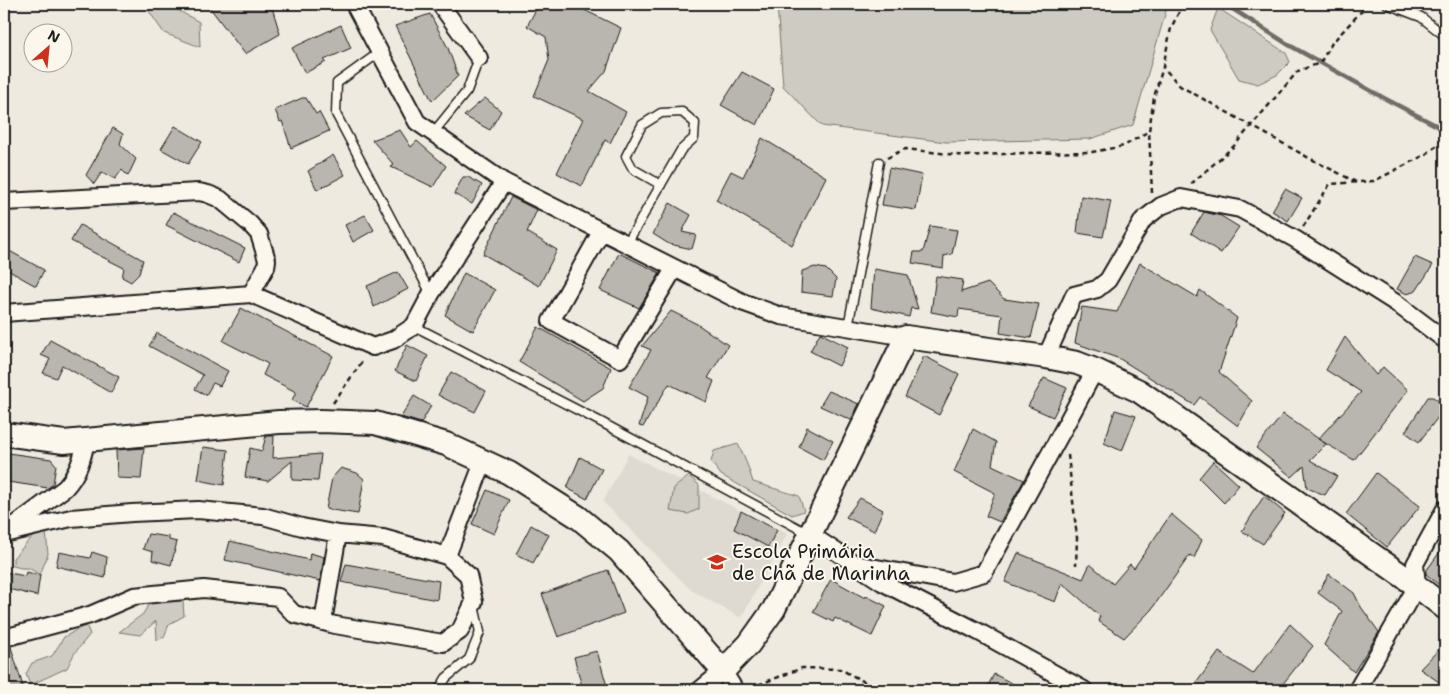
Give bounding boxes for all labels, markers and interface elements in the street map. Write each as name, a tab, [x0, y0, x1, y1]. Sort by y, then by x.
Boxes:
north arrow	[22, 22, 72, 72]
text: N	[45, 26, 63, 47]
place label: Escola Primária de Chã de Marinha	[732, 539, 910, 586]
school or university icon: Escola Primária de Chã de Marinha	[706, 551, 728, 573]

